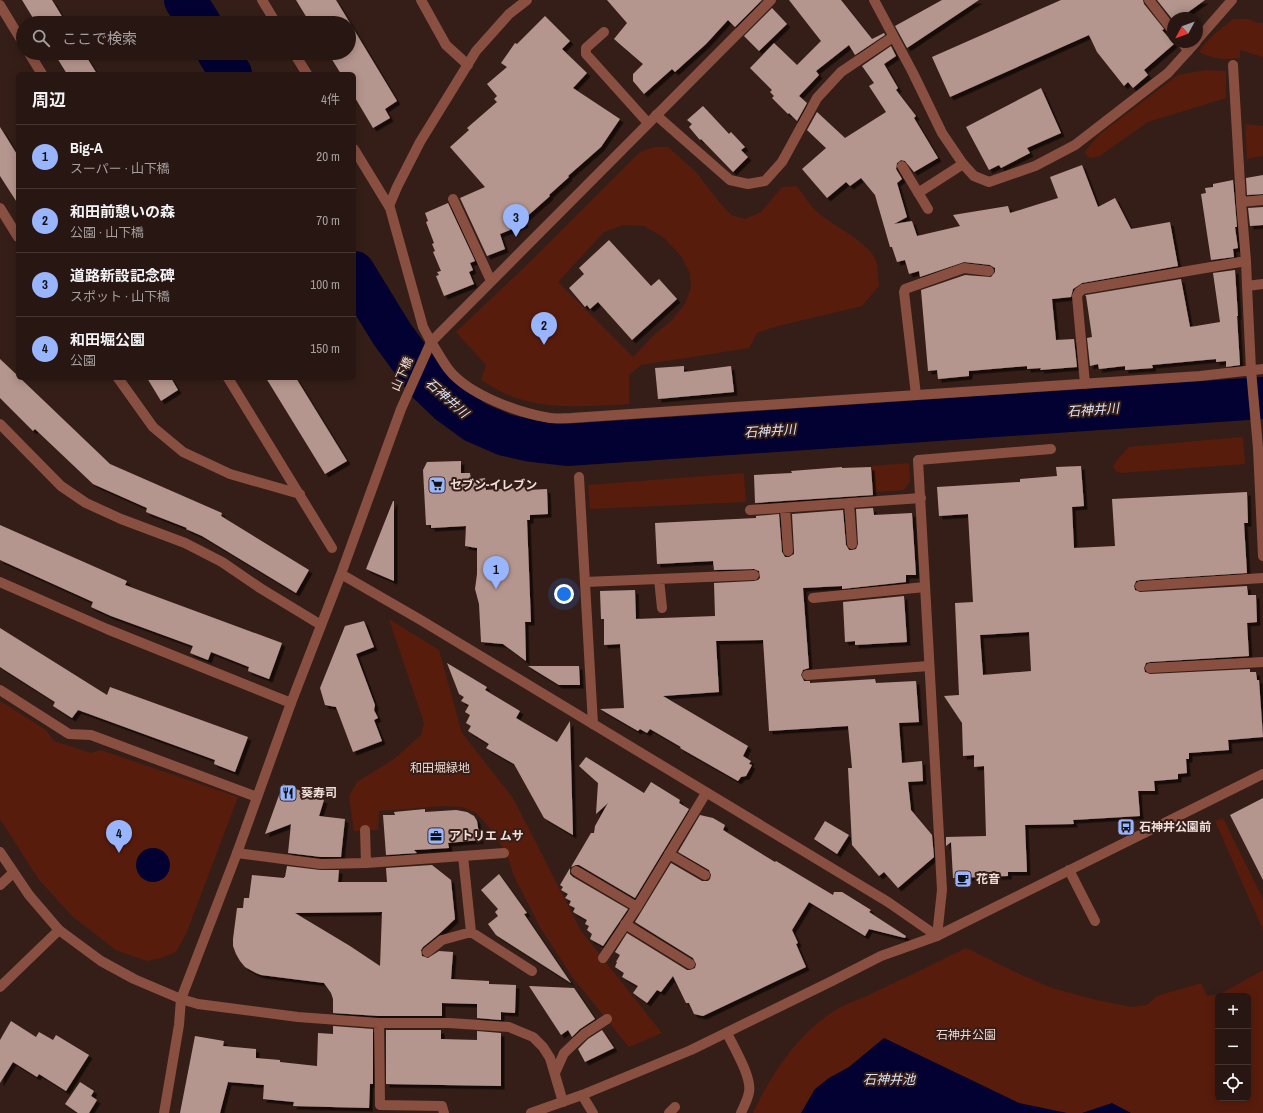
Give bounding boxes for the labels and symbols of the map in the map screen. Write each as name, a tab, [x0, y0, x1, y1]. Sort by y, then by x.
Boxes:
north arrow	[1167, 12, 1203, 48]
pin: 3	[503, 204, 529, 237]
pin: 2	[531, 312, 557, 345]
street label: 山下橋	[387, 354, 417, 394]
water label: 石神井川	[422, 375, 474, 423]
water label: 石神井川	[1066, 400, 1122, 420]
water label: 石神井川	[743, 421, 799, 441]
supermarket icon: セブン-イレブン	[427, 475, 447, 495]
place label: セブン-イレブン	[450, 477, 537, 493]
pin: 1	[483, 556, 509, 589]
your location	[554, 584, 574, 604]
park label: 和田堀緑地	[410, 760, 470, 776]
restaurant icon: 葵寿司	[278, 783, 298, 803]
place label: 葵寿司	[301, 785, 337, 801]
bus stop icon: 石神井公園前	[1116, 817, 1136, 837]
place label: 石神井公園前	[1139, 819, 1211, 835]
pin: 4	[106, 820, 132, 853]
office icon: アトリエ ムサ	[426, 826, 446, 846]
place label: アトリエ ムサ	[449, 828, 524, 844]
cafe icon: 花音	[953, 869, 973, 889]
place label: 花音	[976, 871, 1000, 887]
park label: 石神井公園	[936, 1027, 996, 1043]
water label: 石神井池	[863, 1071, 917, 1088]

